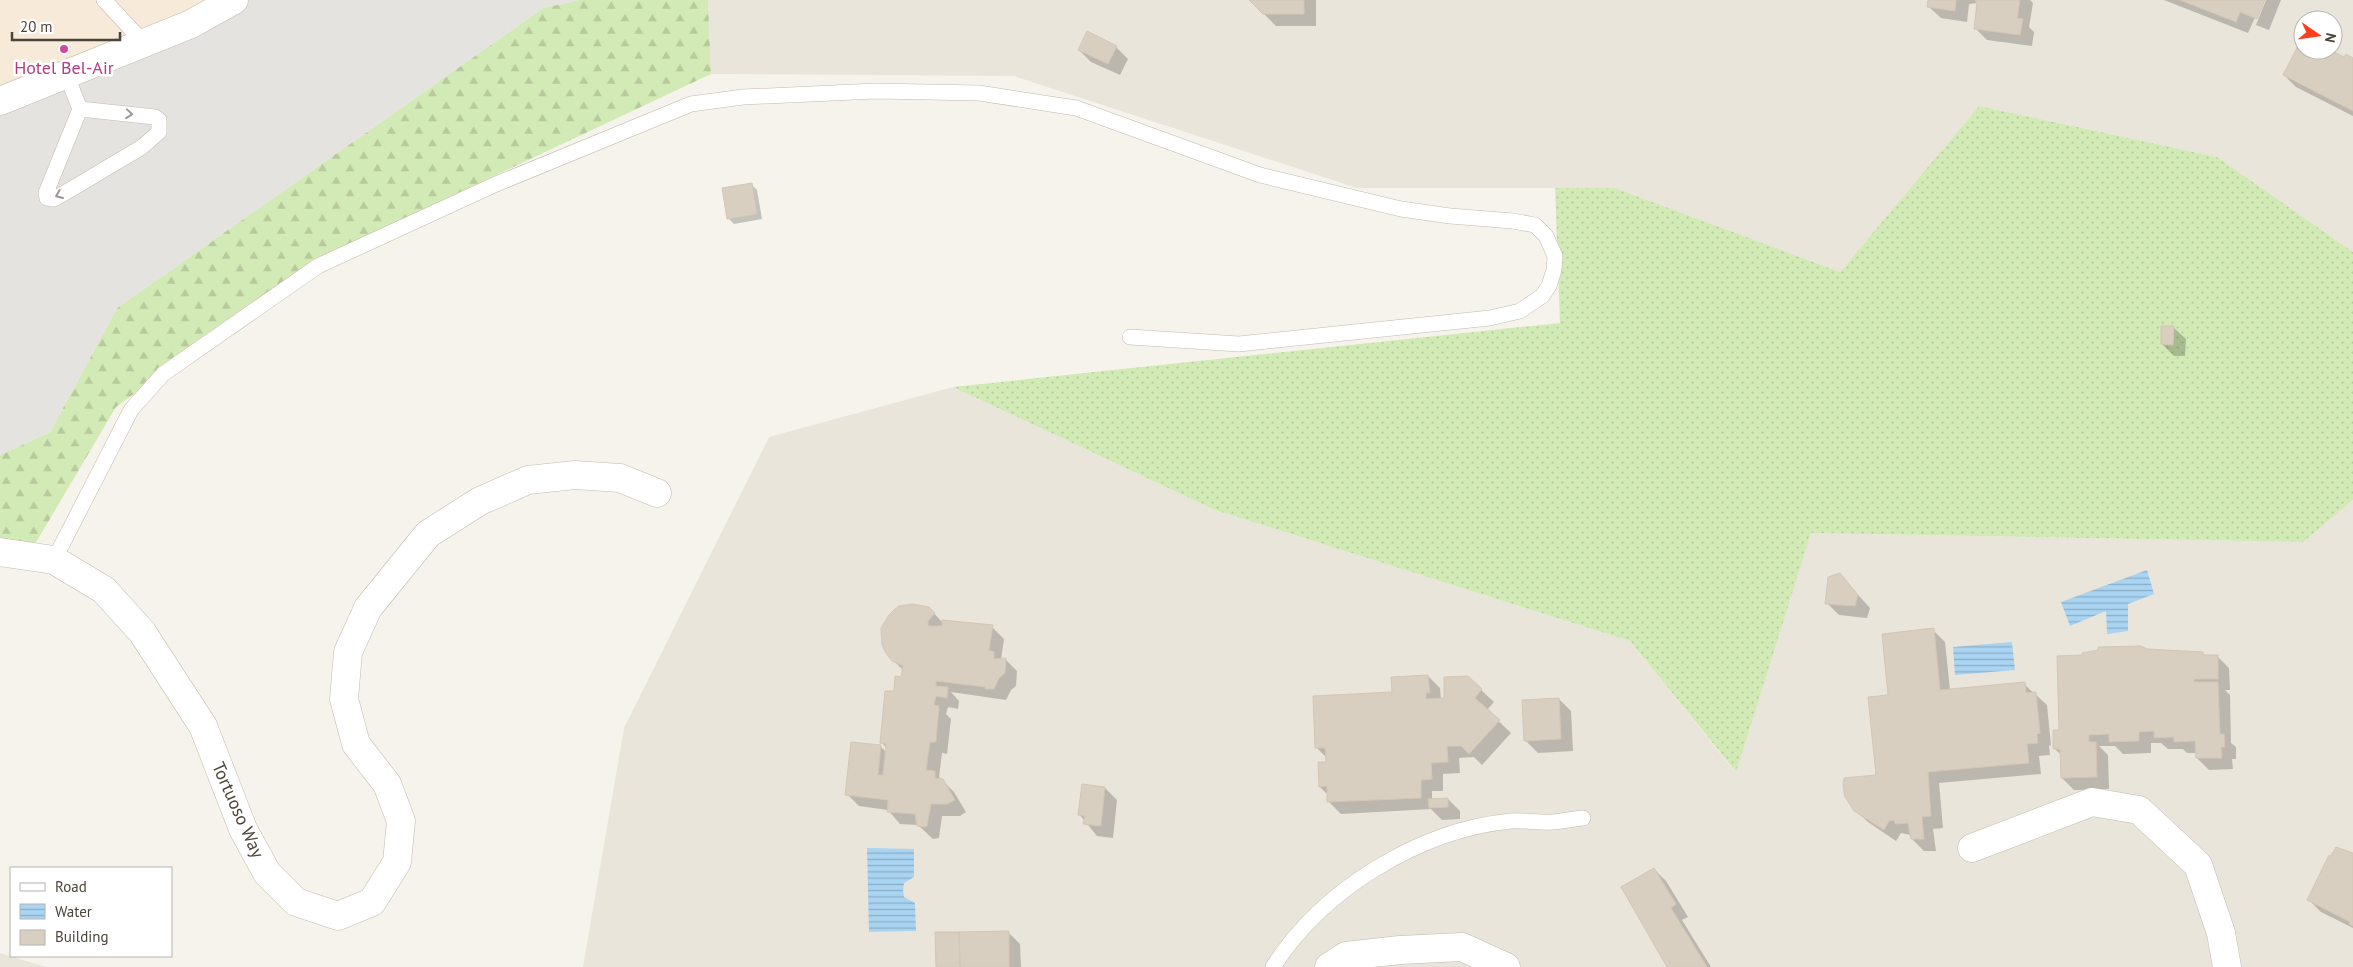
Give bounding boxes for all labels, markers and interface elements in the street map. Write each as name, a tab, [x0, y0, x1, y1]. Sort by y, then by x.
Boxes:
scale bar	[12, 10, 120, 42]
north arrow	[2293, 10, 2343, 60]
text: 20 m	[20, 17, 53, 36]
text: N	[2321, 31, 2340, 44]
marker: Hotel Bel-Air	[58, 43, 70, 55]
place label: Hotel Bel-Air	[14, 56, 114, 79]
one-way arrow	[125, 108, 133, 119]
one-way arrow	[56, 189, 64, 199]
street label: Tortuoso Way	[207, 758, 270, 862]
legend	[10, 867, 172, 957]
text: Road	[55, 877, 87, 896]
text: Water	[55, 902, 92, 921]
text: Building	[55, 927, 109, 946]

